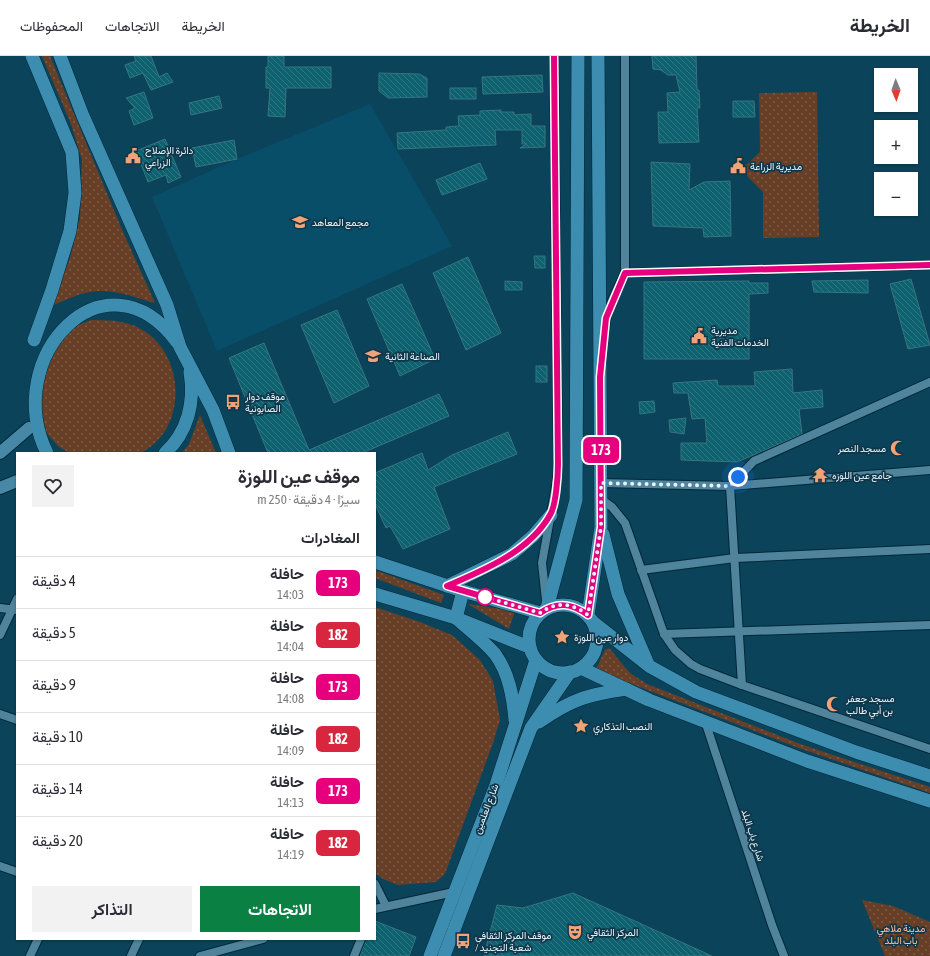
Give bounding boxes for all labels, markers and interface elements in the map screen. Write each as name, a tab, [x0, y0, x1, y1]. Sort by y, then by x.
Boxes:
text: الخريطة	[850, 14, 910, 36]
text: المحفوظات	[20, 18, 83, 34]
text: الاتجاهات	[105, 18, 159, 34]
text: الخريطة	[181, 18, 225, 34]
north arrow	[874, 68, 918, 112]
map controls	[874, 68, 918, 216]
button: +	[874, 120, 918, 164]
place label: دائرة الإصلاح الزراعي	[145, 145, 194, 171]
public building icon: دائرة الإصلاح الزراعي	[124, 147, 142, 165]
public building icon: مديرية الزراعة	[729, 157, 747, 175]
place label: مديرية الزراعة	[750, 161, 802, 173]
button: −	[874, 172, 918, 216]
school or university icon: مجمع المعاهد	[291, 213, 309, 231]
place label: مجمع المعاهد	[312, 217, 369, 229]
place label: مديرية الخدمات الفنية	[711, 325, 769, 349]
public building icon: مديرية الخدمات الفنية	[690, 327, 708, 345]
school or university icon: الصناعة الثانية	[364, 347, 382, 365]
place label: الصناعة الثانية	[385, 351, 440, 363]
place label: موقف دوار الصابونية	[244, 391, 285, 415]
bus stop icon: موقف دوار الصابونية	[224, 393, 242, 411]
line badge: 173	[578, 437, 624, 463]
mosque icon: مسجد النصر	[889, 439, 907, 457]
text: 173	[591, 442, 611, 458]
place label: مسجد النصر	[837, 443, 886, 455]
button: heart	[32, 465, 74, 507]
text: موقف عين اللوزة	[238, 465, 360, 487]
temple icon: جامع عين اللوزه	[811, 466, 829, 484]
your location	[728, 467, 748, 487]
place label: جامع عين اللوزه	[832, 470, 892, 482]
text: سيرًا · 4 دقيقة · 250 m	[257, 492, 360, 507]
text: المغادرات	[301, 529, 360, 546]
text: حافلة	[270, 565, 304, 582]
text: 4 دقيقة	[32, 572, 76, 589]
text: 173	[328, 575, 348, 591]
text: 14:03	[277, 587, 304, 602]
unlabelled marker	[476, 588, 494, 606]
text: حافلة	[270, 617, 304, 634]
text: 5 دقيقة	[32, 624, 76, 641]
text: 182	[328, 627, 348, 643]
place icon: دوار عين اللوزة	[553, 628, 571, 646]
place label: دوار عين اللوزة	[574, 632, 628, 644]
text: 14:04	[277, 639, 304, 654]
text: حافلة	[270, 669, 304, 686]
text: 9 دقيقة	[32, 676, 76, 693]
text: 173	[328, 679, 348, 695]
text: 14:08	[277, 691, 304, 706]
place label: مسجد جعفر بن أبي طالب	[845, 693, 895, 719]
mosque icon: مسجد جعفر بن أبي طالب	[825, 695, 843, 713]
place icon: النصب التذكاري	[572, 717, 590, 735]
text: حافلة	[270, 721, 304, 738]
place label: النصب التذكاري	[593, 721, 652, 735]
text: 10 دقيقة	[32, 728, 83, 745]
text: 182	[328, 731, 348, 747]
text: 14:09	[277, 743, 304, 758]
text: حافلة	[270, 773, 304, 790]
text: 14 دقيقة	[32, 780, 83, 797]
street label: شارع العلمين	[471, 782, 502, 836]
text: 173	[328, 783, 348, 799]
text: 14:13	[277, 795, 304, 810]
street label: شارع باب البلد	[738, 807, 767, 863]
text: حافلة	[270, 825, 304, 842]
text: 20 دقيقة	[32, 832, 83, 849]
text: 182	[328, 835, 348, 851]
text: 14:19	[277, 847, 304, 862]
button: التذاكر	[32, 886, 192, 932]
button: الاتجاهات	[200, 886, 360, 932]
theatre icon: المركز الثقافي	[566, 923, 584, 941]
park label: مدينة ملاهي باب البلد	[877, 923, 925, 947]
place label: المركز الثقافي	[587, 927, 638, 941]
place label: موقف المركز الثقافي / شعبة التجنيد	[475, 930, 551, 954]
bus stop icon: موقف المركز الثقافي / شعبة التجنيد	[454, 932, 472, 950]

